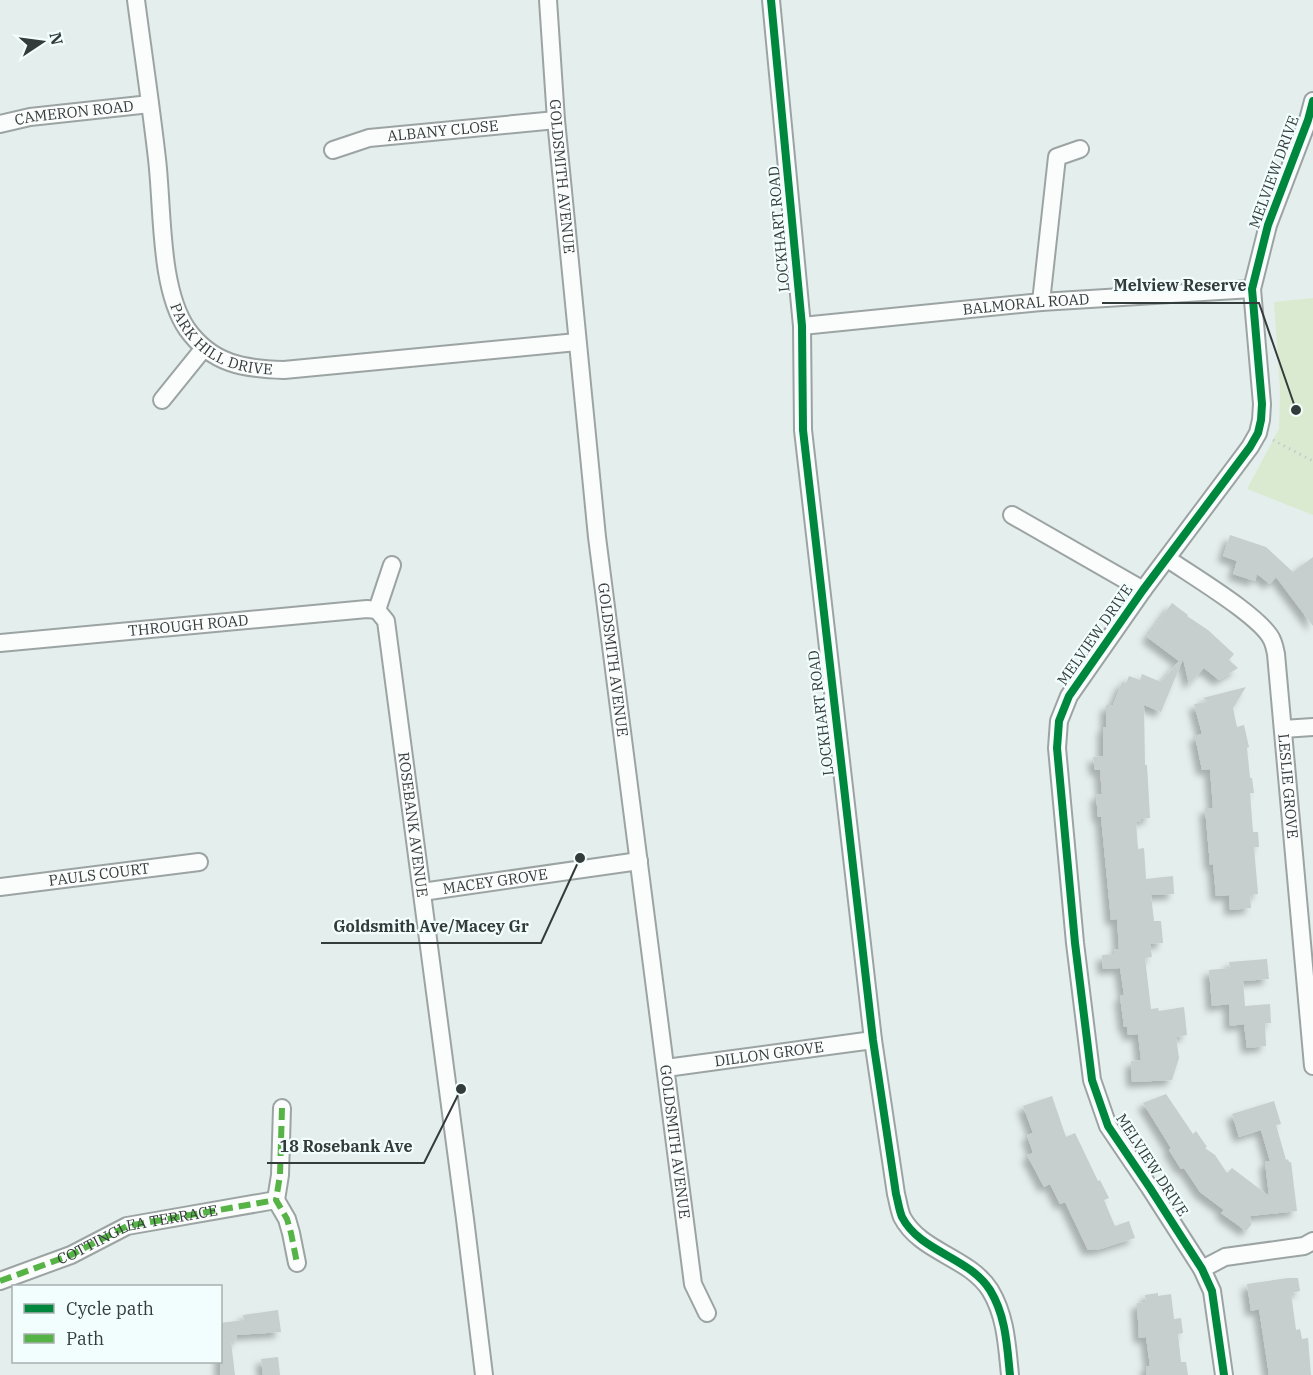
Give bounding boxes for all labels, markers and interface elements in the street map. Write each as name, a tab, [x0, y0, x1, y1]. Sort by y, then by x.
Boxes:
north arrow	[12, 12, 72, 72]
text: N	[45, 30, 68, 47]
street label: CAMERON ROAD	[13, 96, 134, 129]
street label: GOLDSMITH AVENUE	[546, 99, 579, 255]
street label: MELVIEW DRIVE	[1244, 113, 1303, 231]
street label: ALBANY CLOSE	[386, 116, 499, 145]
street label: LOCKHART ROAD	[764, 165, 793, 293]
callout: Melview Reserve	[1102, 269, 1259, 303]
text: Melview Reserve	[1113, 275, 1247, 295]
street label: BALMORAL ROAD	[962, 289, 1090, 319]
street label: PARK HILL DRIVE	[166, 300, 273, 379]
street label: MELVIEW DRIVE	[1053, 581, 1136, 689]
street label: GOLDSMITH AVENUE	[594, 582, 633, 738]
street label: THROUGH ROAD	[127, 610, 249, 640]
street label: LOCKHART ROAD	[803, 649, 838, 777]
street label: LESLIE GROVE	[1274, 733, 1303, 839]
street label: ROSEBANK AVENUE	[394, 751, 432, 898]
street label: PAULS COURT	[48, 858, 151, 890]
street label: MACEY GROVE	[441, 864, 549, 898]
callout: Goldsmith Ave/Macey Gr	[321, 909, 541, 943]
text: Goldsmith Ave/Macey Gr	[333, 916, 529, 936]
street label: DILLON GROVE	[713, 1037, 825, 1070]
street label: GOLDSMITH AVENUE	[656, 1064, 695, 1220]
street label: MELVIEW DRIVE	[1112, 1110, 1193, 1220]
callout: 18 Rosebank Ave	[267, 1129, 424, 1163]
text: 18 Rosebank Ave	[280, 1136, 412, 1156]
street label: COTTINGLEA TERRACE	[54, 1200, 219, 1268]
legend	[12, 1285, 222, 1363]
text: Cycle path	[66, 1297, 154, 1320]
text: Path	[66, 1327, 104, 1350]

